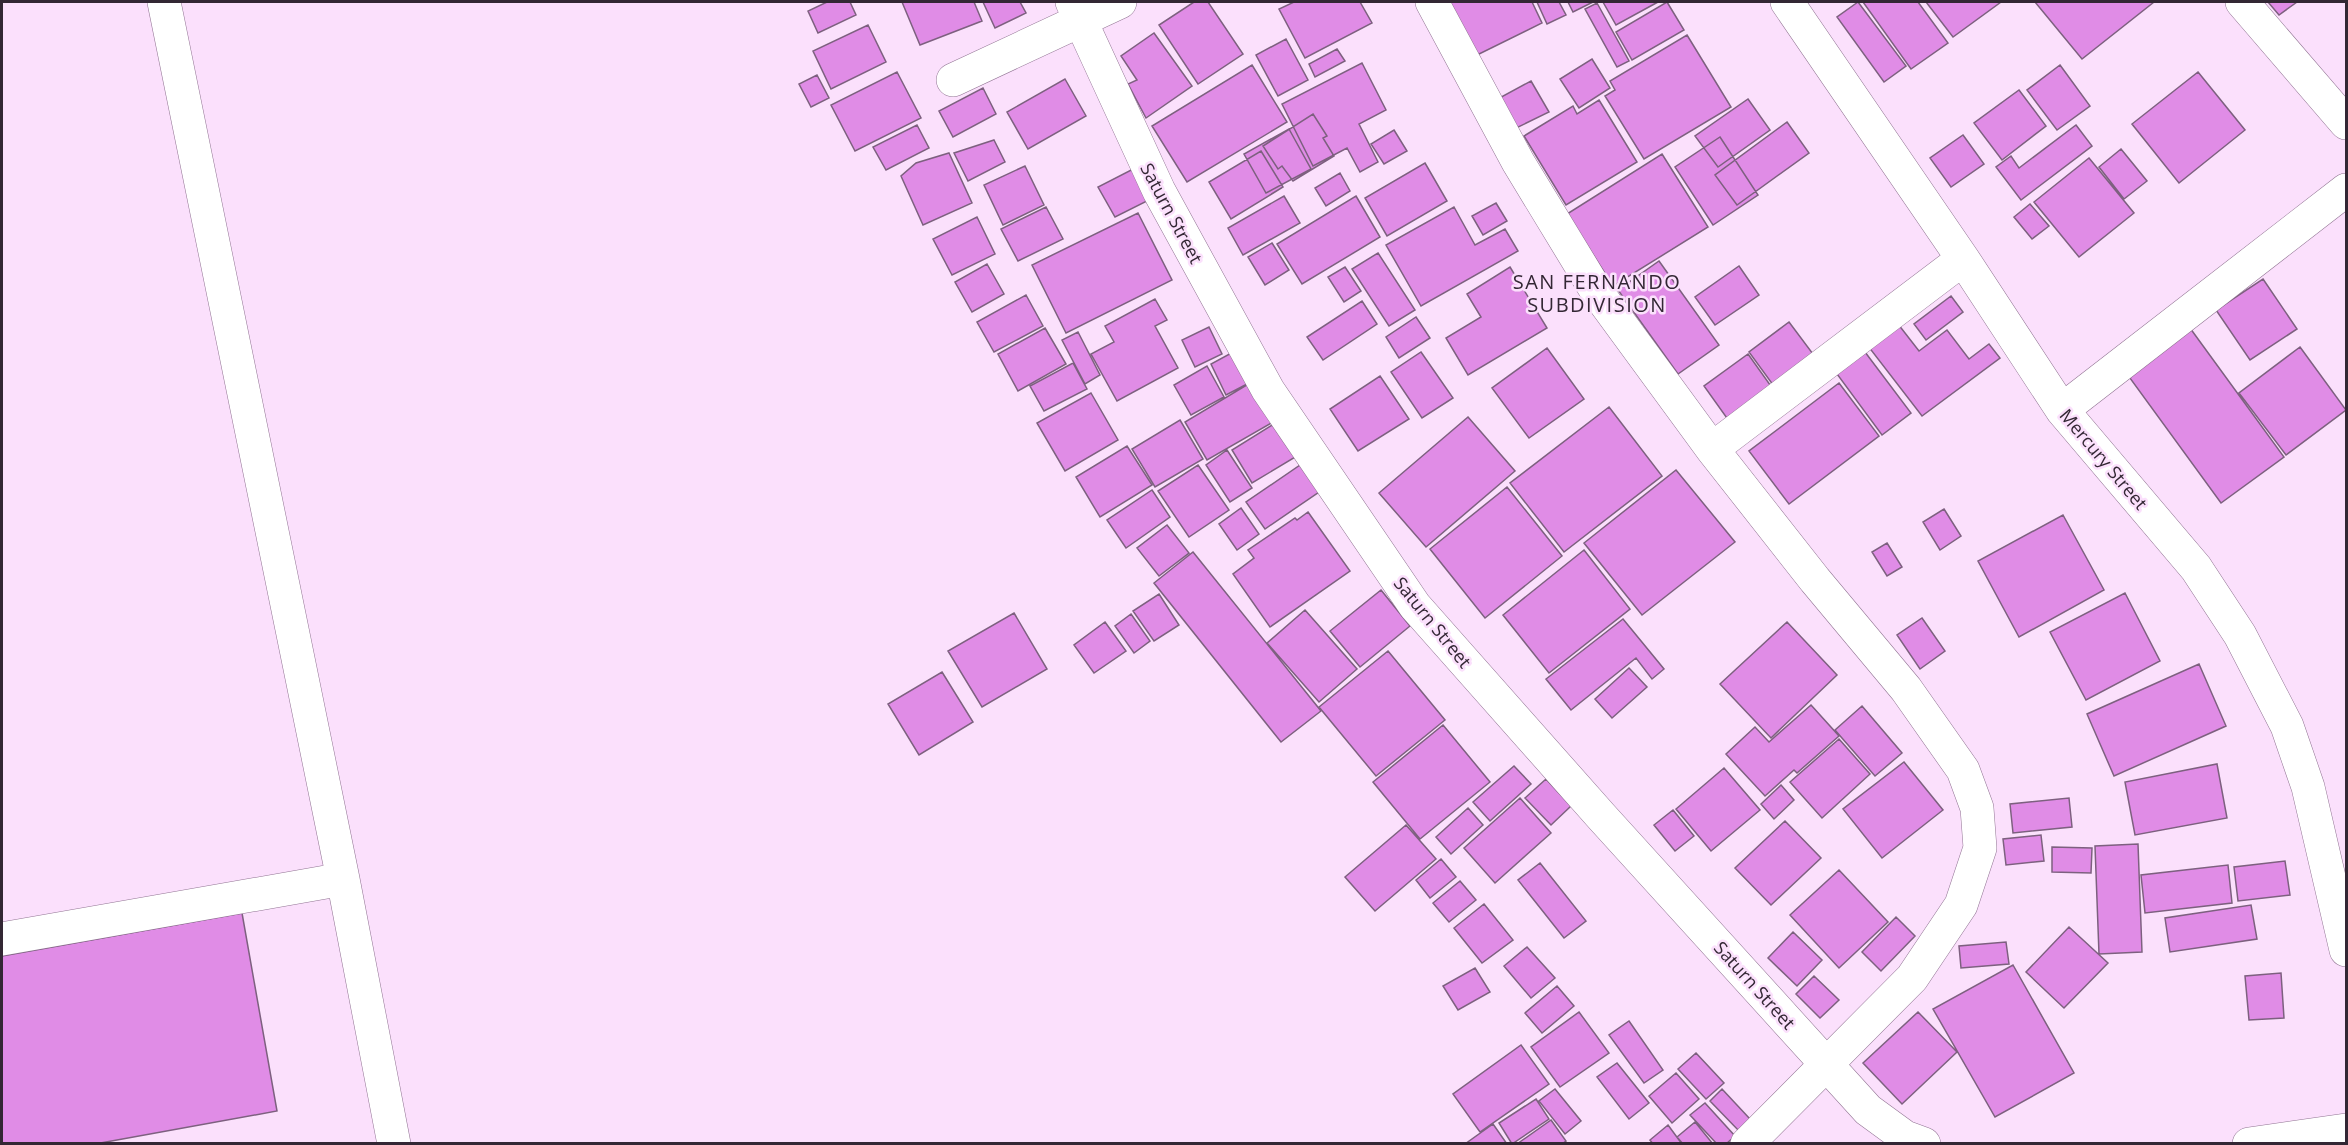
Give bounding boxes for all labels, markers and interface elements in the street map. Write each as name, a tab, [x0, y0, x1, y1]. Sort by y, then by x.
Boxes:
street label: Saturn Street	[1135, 159, 1209, 267]
district label: SAN FERNANDO SUBDIVISION	[1513, 268, 1681, 318]
street label: Mercury Street	[2055, 404, 2153, 514]
street label: Saturn Street	[1389, 571, 1477, 673]
street label: Saturn Street	[1709, 936, 1801, 1034]

